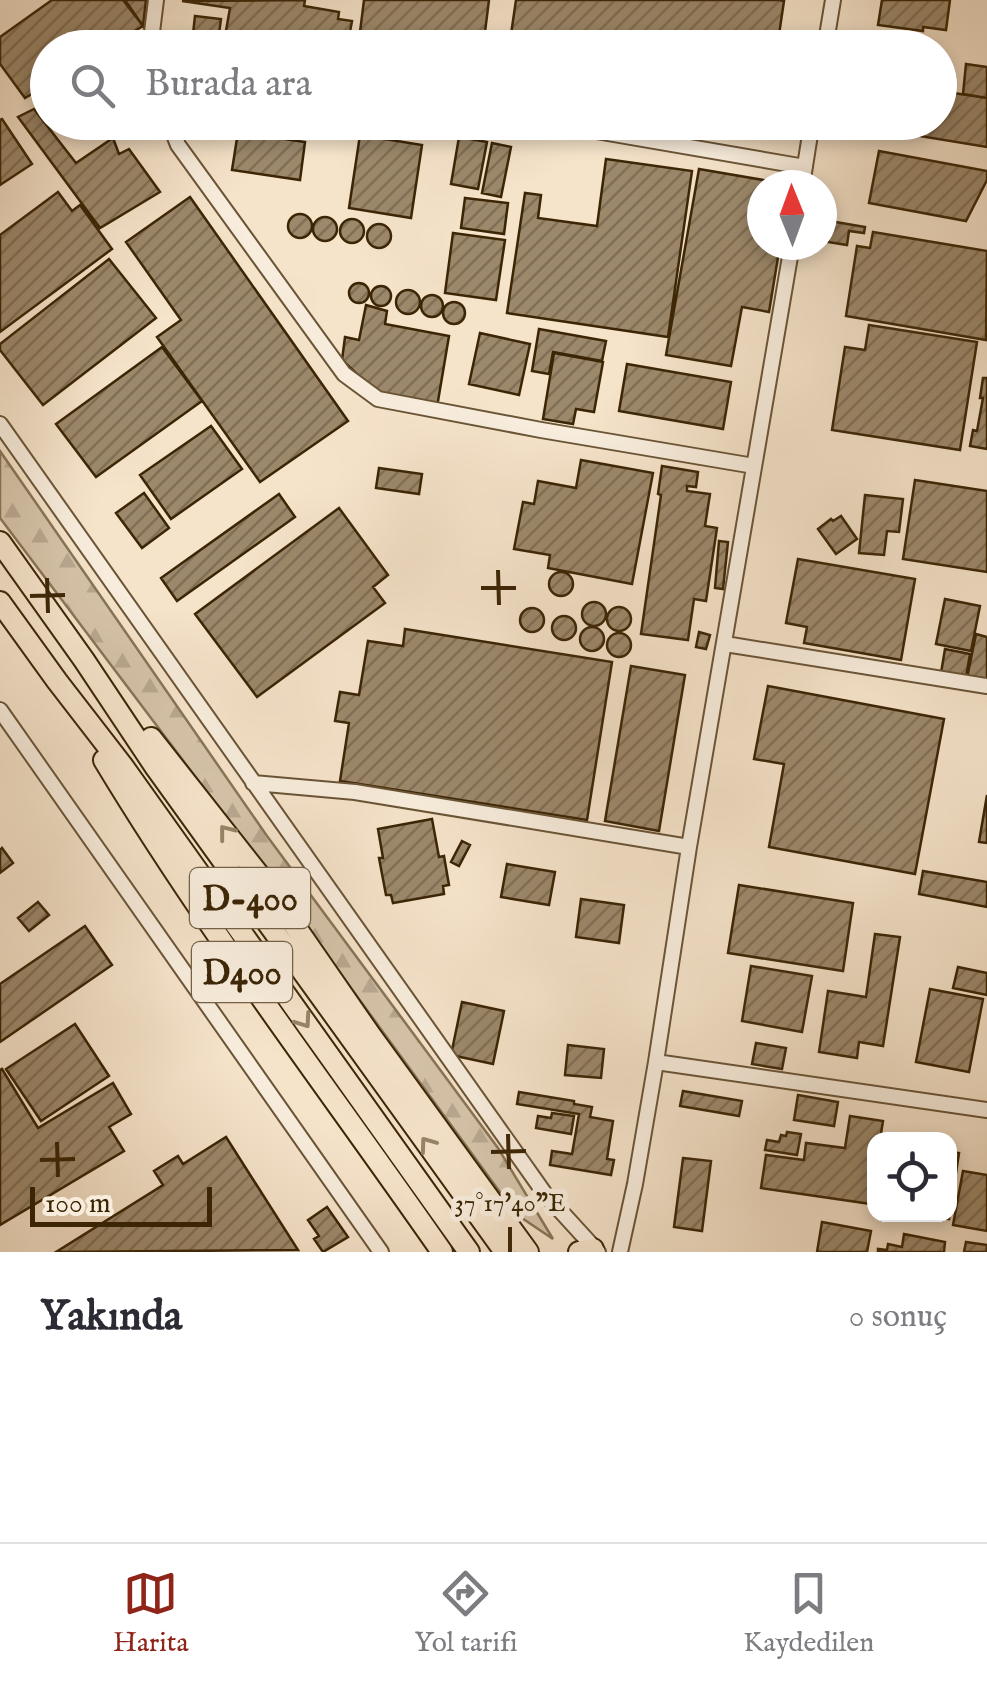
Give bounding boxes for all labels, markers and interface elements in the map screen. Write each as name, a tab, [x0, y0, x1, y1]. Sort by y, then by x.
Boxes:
search box	[30, 30, 957, 140]
icon: search	[65, 58, 120, 113]
text: Burada ara	[145, 61, 312, 109]
north arrow	[747, 170, 837, 260]
one-way arrow	[220, 826, 237, 844]
road number: D-400	[190, 868, 310, 928]
road number: D400	[192, 942, 292, 1002]
one-way arrow	[292, 1009, 310, 1028]
map controls	[867, 1132, 957, 1222]
button: locate	[867, 1132, 957, 1222]
one-way arrow	[421, 1137, 439, 1156]
scale bar	[30, 1182, 212, 1226]
text: 100 m	[45, 1187, 111, 1222]
text: 37°17'40"E	[454, 1188, 566, 1220]
text: Yakında	[40, 1291, 182, 1344]
text: 0 sonuç	[849, 1297, 947, 1338]
tab: Harita	[113, 1566, 189, 1661]
tab: Yol tarifi	[414, 1566, 518, 1661]
tab: Kaydedilen	[743, 1566, 874, 1661]

